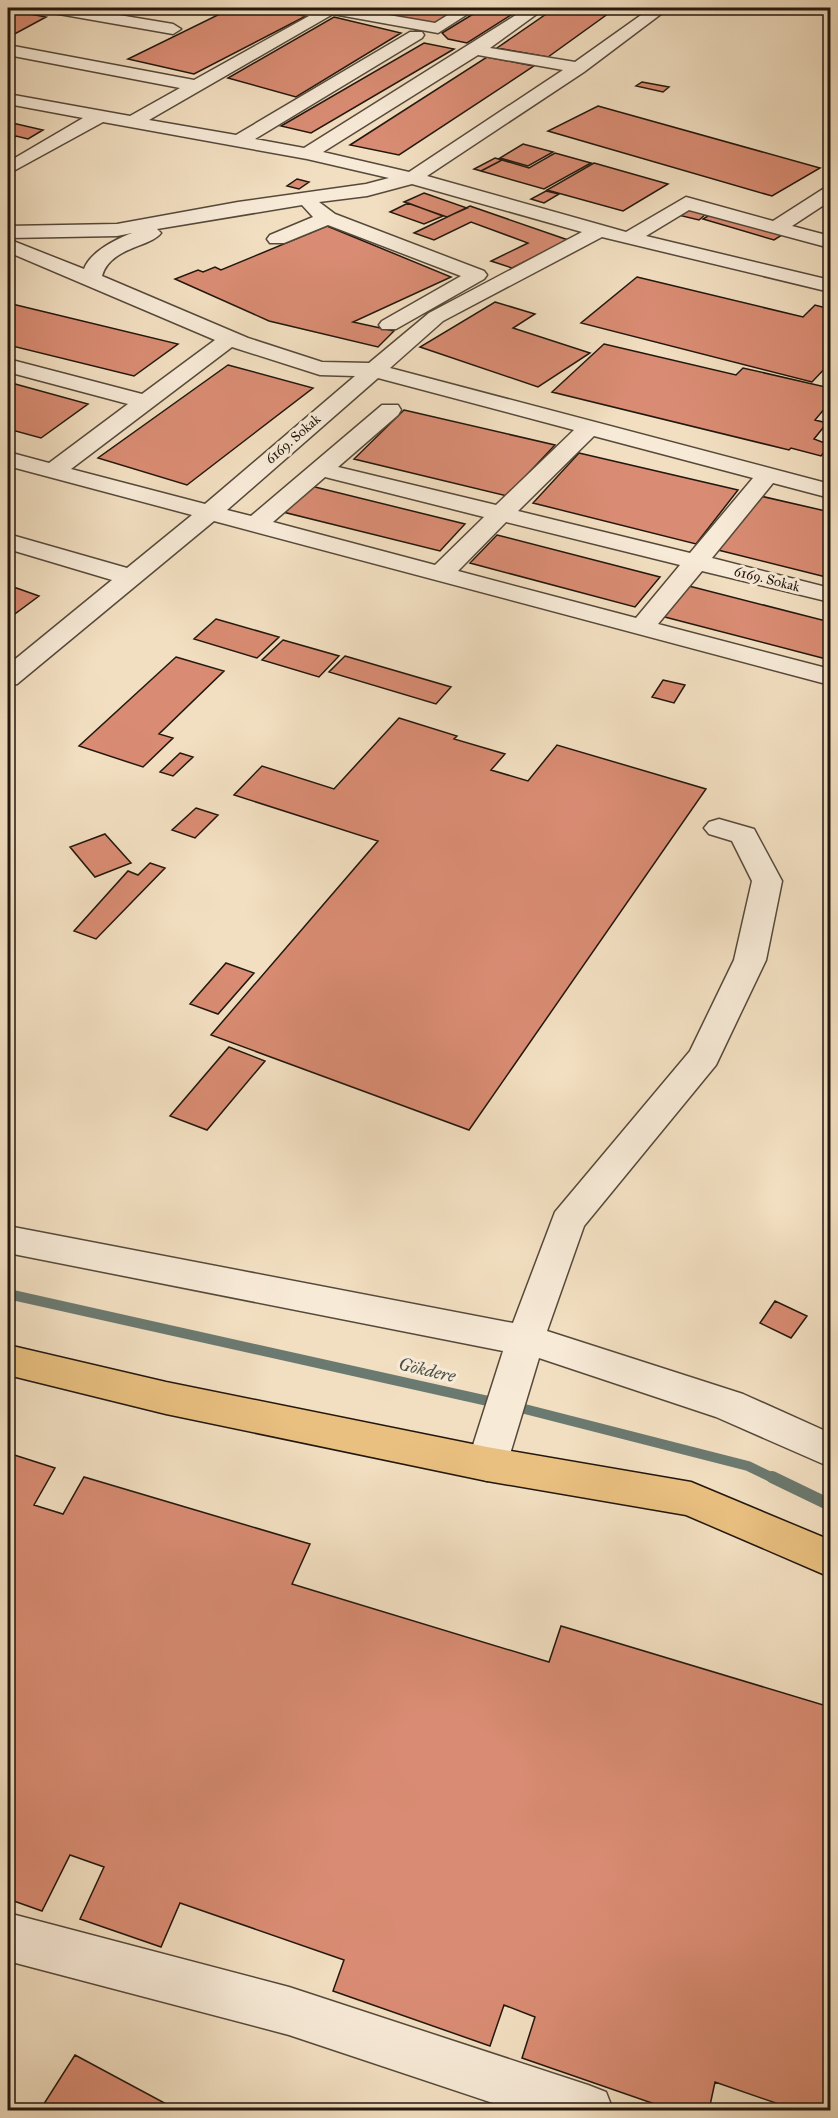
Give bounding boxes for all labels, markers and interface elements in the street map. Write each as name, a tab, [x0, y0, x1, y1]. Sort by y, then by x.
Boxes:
street label: 6169. Sokak	[262, 410, 324, 467]
street label: 6169. Sokak	[732, 563, 802, 596]
water label: Gökdere	[396, 1353, 459, 1387]

